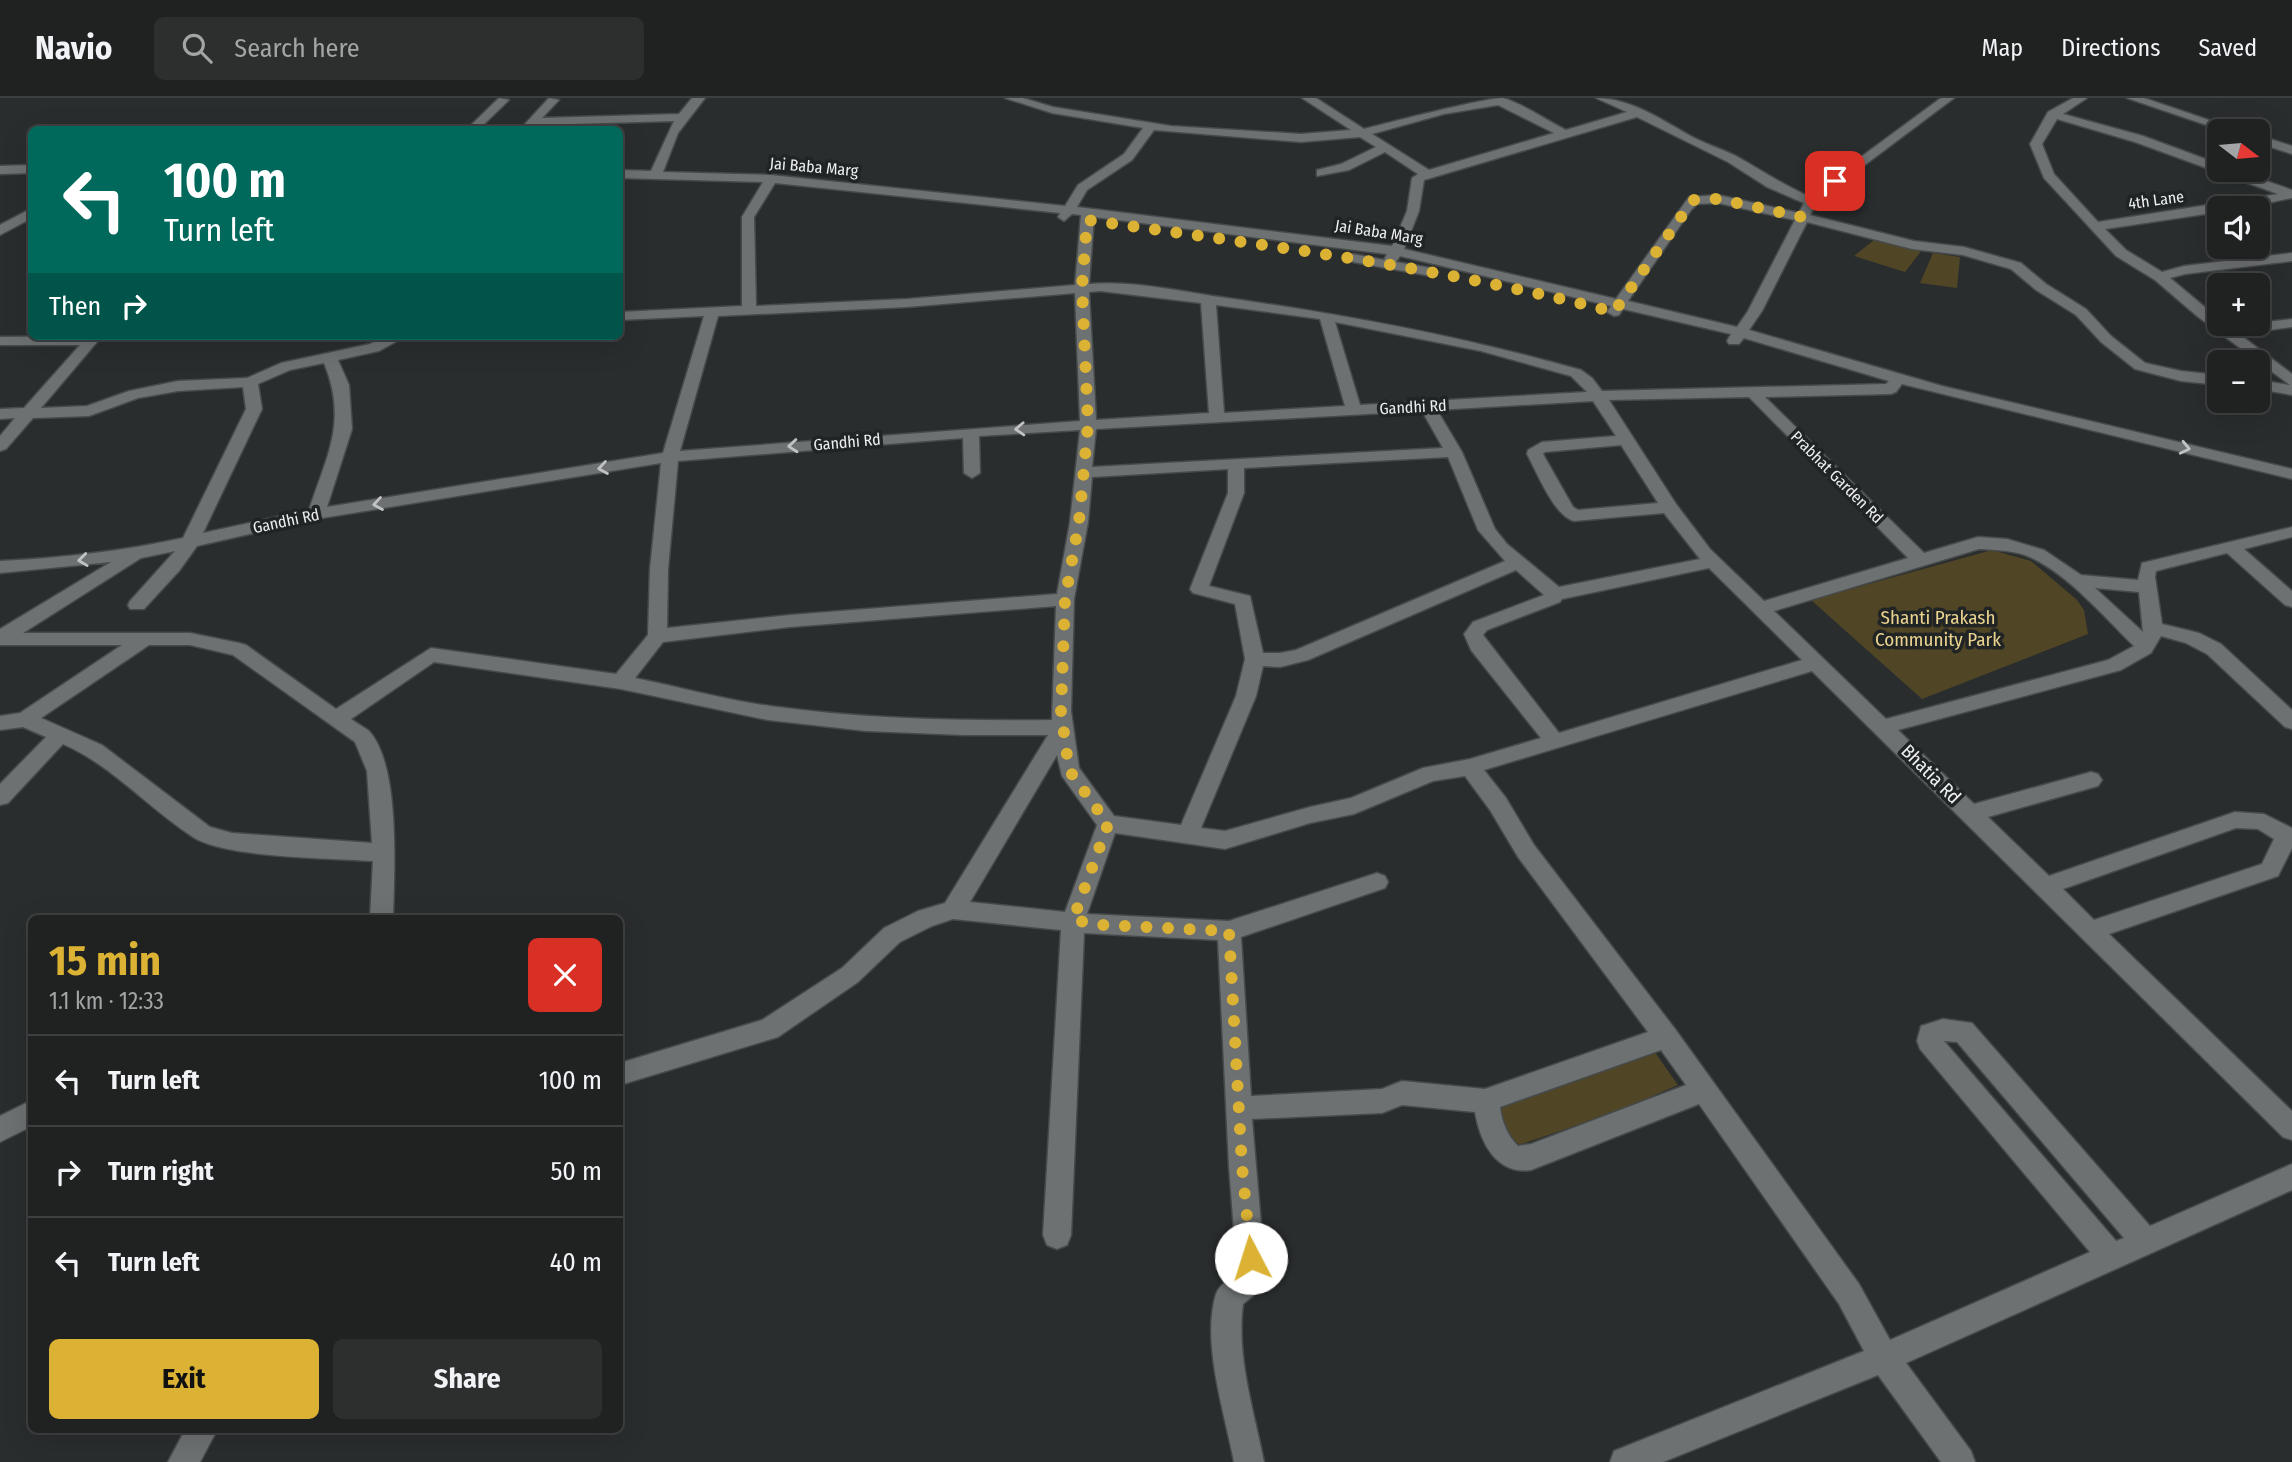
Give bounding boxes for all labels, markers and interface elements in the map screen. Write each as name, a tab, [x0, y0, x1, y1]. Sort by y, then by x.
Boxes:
search box	[154, 17, 644, 80]
text: Navio	[35, 28, 112, 68]
icon: search	[178, 29, 216, 67]
text: Search here	[234, 33, 360, 64]
text: Map	[1982, 34, 2023, 62]
text: Directions	[2061, 34, 2160, 62]
text: Saved	[2198, 34, 2257, 62]
north arrow	[2207, 119, 2270, 182]
map controls	[2207, 119, 2270, 413]
text: 100 m	[164, 151, 286, 210]
pin	[1805, 151, 1865, 211]
icon: left	[49, 154, 140, 245]
street label: Jai Baba Marg	[769, 154, 859, 180]
icon: arrive	[1816, 162, 1854, 200]
street label: 4th Lane	[2127, 187, 2185, 213]
button: sound	[2207, 196, 2270, 259]
text: Turn left	[164, 211, 274, 249]
street label: Jai Baba Marg	[1334, 216, 1425, 248]
button: +	[2207, 273, 2270, 336]
icon: right	[115, 287, 153, 325]
text: Then	[49, 291, 101, 322]
button: −	[2207, 350, 2270, 413]
street label: Gandhi Rd	[1379, 396, 1447, 418]
one-way arrow	[1014, 421, 1025, 436]
street label: Prabhat Garden Rd	[1787, 427, 1887, 527]
street label: Gandhi Rd	[813, 430, 881, 454]
one-way arrow	[787, 439, 799, 454]
one-way arrow	[2179, 440, 2191, 455]
one-way arrow	[597, 460, 608, 475]
one-way arrow	[372, 496, 384, 511]
street label: Gandhi Rd	[251, 505, 321, 537]
one-way arrow	[77, 552, 88, 567]
park label: Shanti Prakash Community Park	[1875, 606, 2001, 651]
street label: Bhatia Rd	[1896, 739, 1966, 809]
text: 15 min	[49, 936, 161, 986]
button: close	[528, 938, 602, 1012]
text: 1.1 km · 12:33	[49, 987, 164, 1015]
icon: left	[49, 1062, 87, 1100]
text: Turn left	[108, 1065, 200, 1096]
text: 100 m	[539, 1065, 602, 1096]
icon: right	[49, 1153, 87, 1191]
text: Turn right	[108, 1156, 214, 1187]
text: 50 m	[550, 1156, 602, 1187]
position arrow	[1214, 1221, 1288, 1295]
icon: left	[49, 1244, 87, 1282]
text: Turn left	[108, 1247, 200, 1278]
text: 40 m	[550, 1247, 602, 1278]
button: Exit	[49, 1339, 319, 1419]
button: Share	[333, 1339, 602, 1419]

